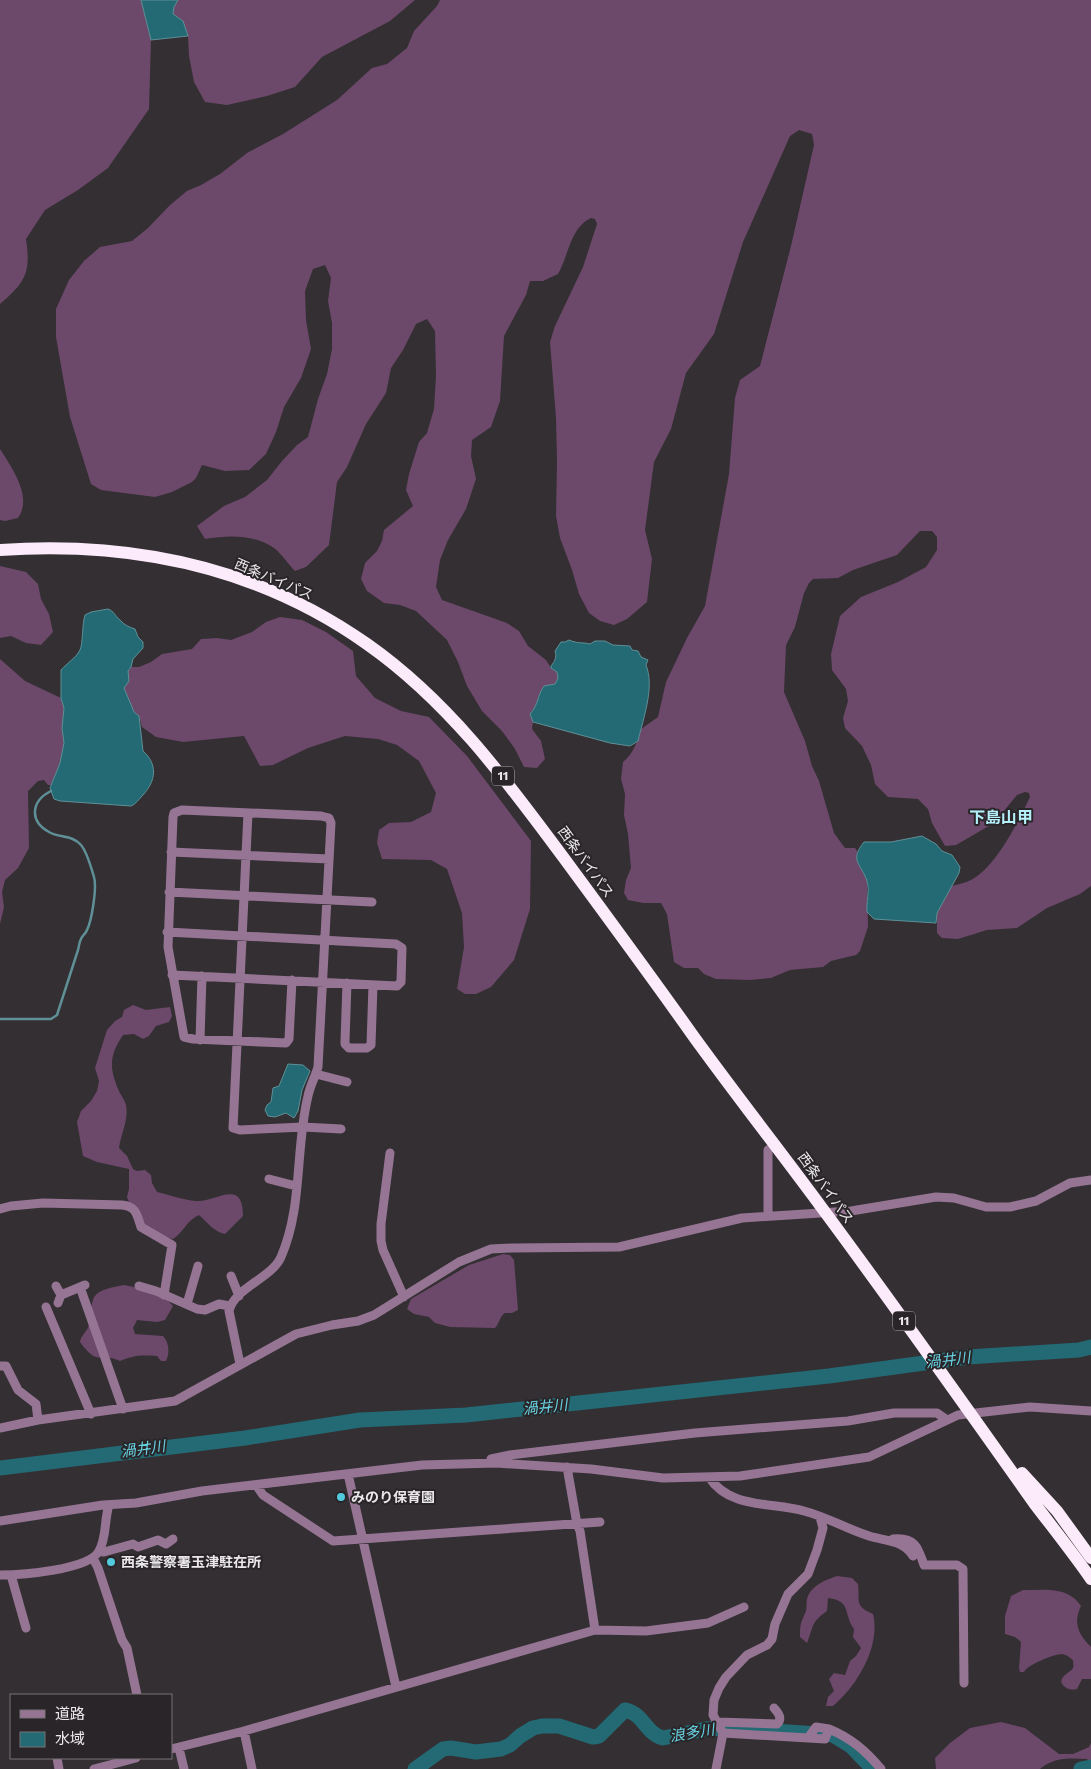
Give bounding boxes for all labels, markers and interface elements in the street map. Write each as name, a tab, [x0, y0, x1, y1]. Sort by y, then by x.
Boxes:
street label: 西条バイパス	[232, 555, 316, 603]
road number: 11	[492, 766, 514, 786]
district label: 下島山甲	[969, 808, 1033, 827]
street label: 西条バイパス	[555, 823, 617, 901]
street label: 西条バイパス	[795, 1149, 857, 1227]
road number: 11	[893, 1312, 915, 1330]
water label: 渦井川	[925, 1348, 973, 1372]
water label: 渦井川	[522, 1395, 570, 1418]
water label: 渦井川	[119, 1437, 169, 1461]
place label: みのり保育園	[351, 1489, 435, 1505]
marker: みのり保育園	[335, 1491, 347, 1503]
place label: 西条警察署玉津駐在所	[121, 1554, 261, 1570]
marker: 西条警察署玉津駐在所	[105, 1556, 117, 1568]
legend	[10, 1694, 172, 1759]
text: 道路	[55, 1705, 85, 1723]
water label: 浪多川	[668, 1720, 718, 1745]
text: 水域	[55, 1730, 85, 1748]

